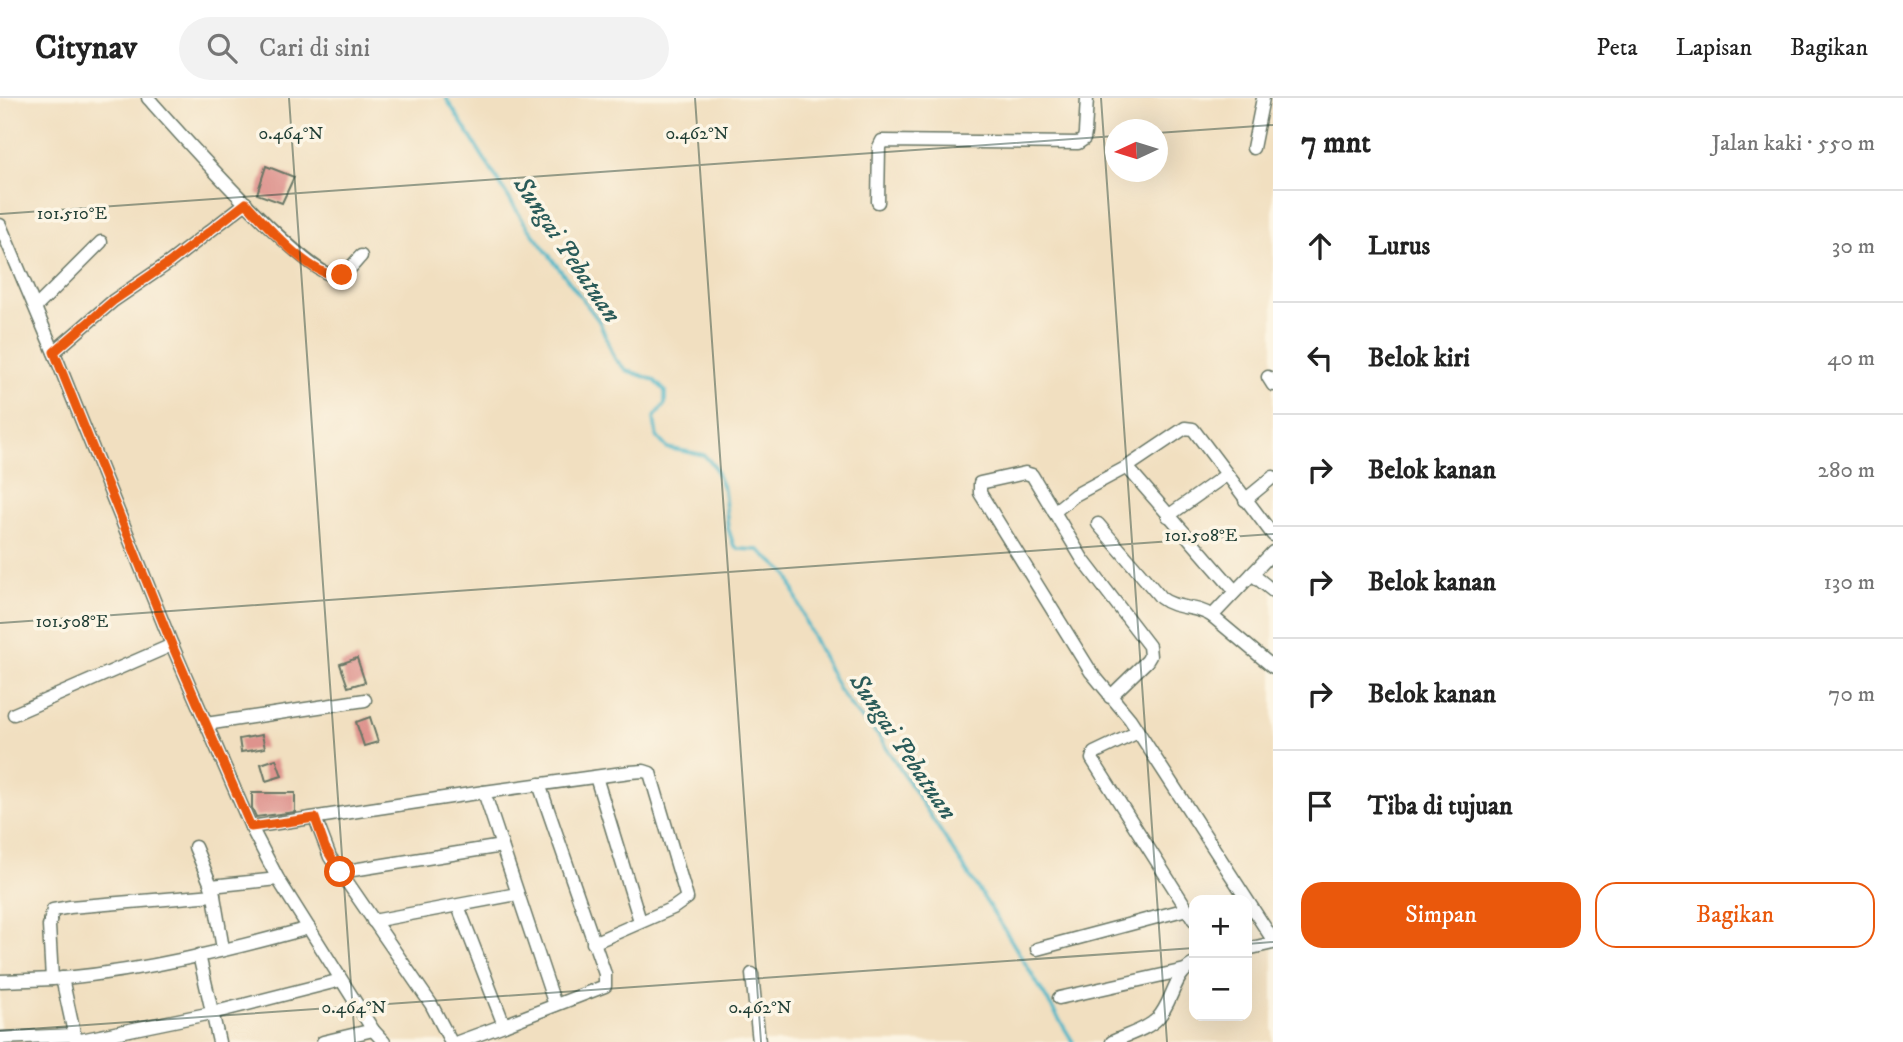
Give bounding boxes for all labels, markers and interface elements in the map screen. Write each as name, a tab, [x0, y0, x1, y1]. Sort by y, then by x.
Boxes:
search box	[179, 17, 669, 80]
text: Citynav	[35, 28, 137, 69]
icon: search	[203, 29, 241, 67]
text: Cari di sini	[259, 32, 370, 65]
text: Peta	[1596, 33, 1638, 63]
text: Lapisan	[1676, 33, 1752, 63]
text: Bagikan	[1790, 33, 1868, 63]
north arrow	[1105, 119, 1168, 182]
text: 0.464°N	[259, 123, 324, 145]
text: 0.462°N	[665, 123, 729, 145]
text: 7 mnt	[1301, 125, 1371, 162]
text: Jalan kaki · 550 m	[1712, 129, 1875, 158]
water label: Sungai Pebatuan	[505, 169, 628, 330]
text: 101.510°E	[37, 203, 108, 225]
icon: ahead	[1301, 227, 1339, 265]
text: Lurus	[1368, 230, 1430, 263]
text: 30 m	[1832, 232, 1875, 261]
route end	[326, 259, 357, 290]
icon: left	[1301, 339, 1339, 377]
text: Belok kiri	[1368, 342, 1470, 375]
text: 40 m	[1827, 344, 1875, 373]
icon: right	[1301, 451, 1339, 489]
text: Belok kanan	[1368, 454, 1496, 487]
text: 280 m	[1818, 456, 1875, 485]
text: 101.508°E	[1165, 525, 1238, 547]
icon: right	[1301, 563, 1339, 601]
text: Belok kanan	[1368, 566, 1496, 599]
text: 130 m	[1823, 568, 1875, 597]
text: 101.508°E	[36, 611, 109, 633]
water label: Sungai Pebatuan	[841, 666, 964, 827]
icon: right	[1301, 675, 1339, 713]
text: Belok kanan	[1368, 678, 1496, 711]
text: 70 m	[1828, 680, 1875, 709]
icon: arrive	[1301, 787, 1339, 825]
text: Tiba di tujuan	[1368, 790, 1513, 823]
route start	[324, 856, 355, 887]
button: Simpan	[1301, 882, 1581, 948]
button: Bagikan	[1595, 882, 1875, 948]
map controls	[1189, 895, 1252, 1021]
button: +	[1189, 895, 1252, 958]
button: −	[1189, 958, 1252, 1021]
text: 0.464°N	[322, 997, 387, 1019]
text: 0.462°N	[728, 997, 792, 1019]

